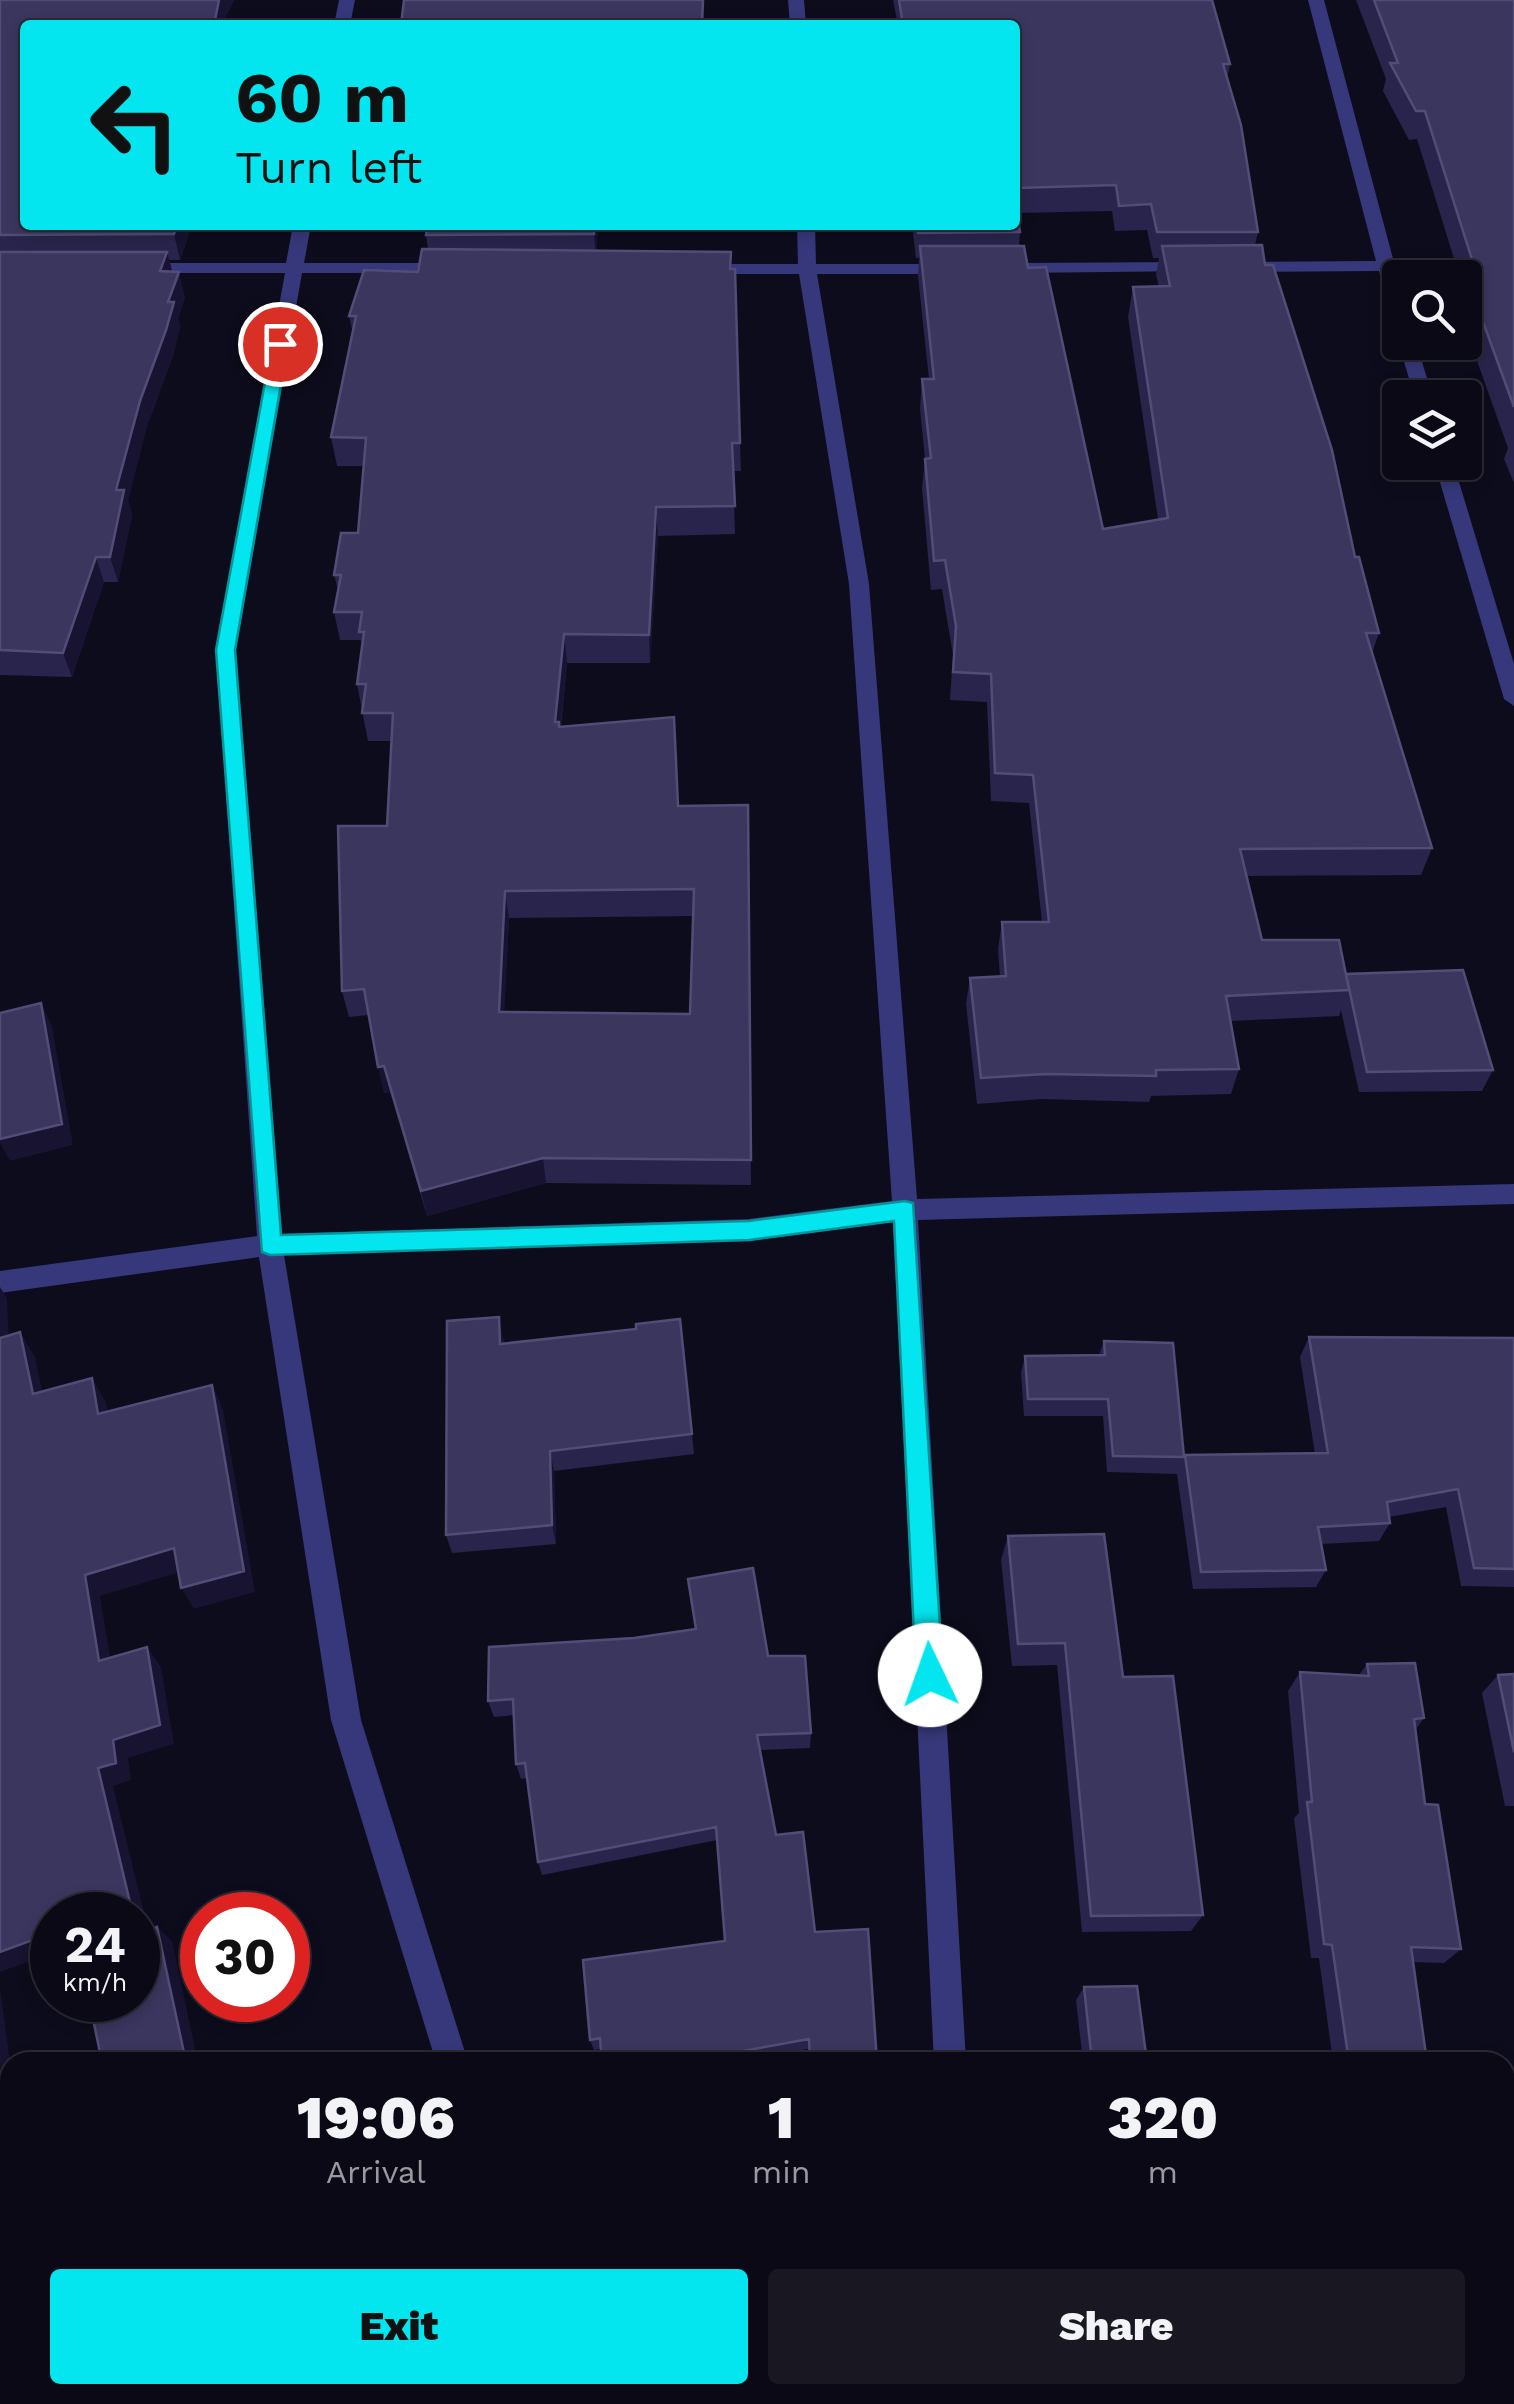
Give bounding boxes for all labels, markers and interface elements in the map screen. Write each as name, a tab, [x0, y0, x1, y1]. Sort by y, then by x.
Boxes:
text: 60 m	[235, 57, 409, 139]
icon: left	[70, 60, 200, 190]
text: Turn left	[235, 141, 422, 194]
map controls	[1382, 260, 1482, 480]
button: search	[1382, 260, 1482, 360]
pin	[238, 302, 323, 387]
icon: arrive	[253, 317, 308, 372]
button: layers	[1382, 380, 1482, 480]
position arrow	[878, 1623, 982, 1727]
speed limit sign: 30	[180, 1892, 310, 2022]
text: 24	[64, 1915, 126, 1974]
text: km/h	[63, 1968, 127, 1997]
text: 19:06	[297, 2082, 455, 2153]
text: 1	[768, 2082, 794, 2153]
text: 320	[1107, 2082, 1218, 2153]
text: Arrival	[326, 2153, 426, 2191]
text: min	[752, 2153, 811, 2191]
text: m	[1147, 2153, 1178, 2191]
button: Exit	[50, 2269, 748, 2384]
button: Share	[768, 2269, 1465, 2384]

